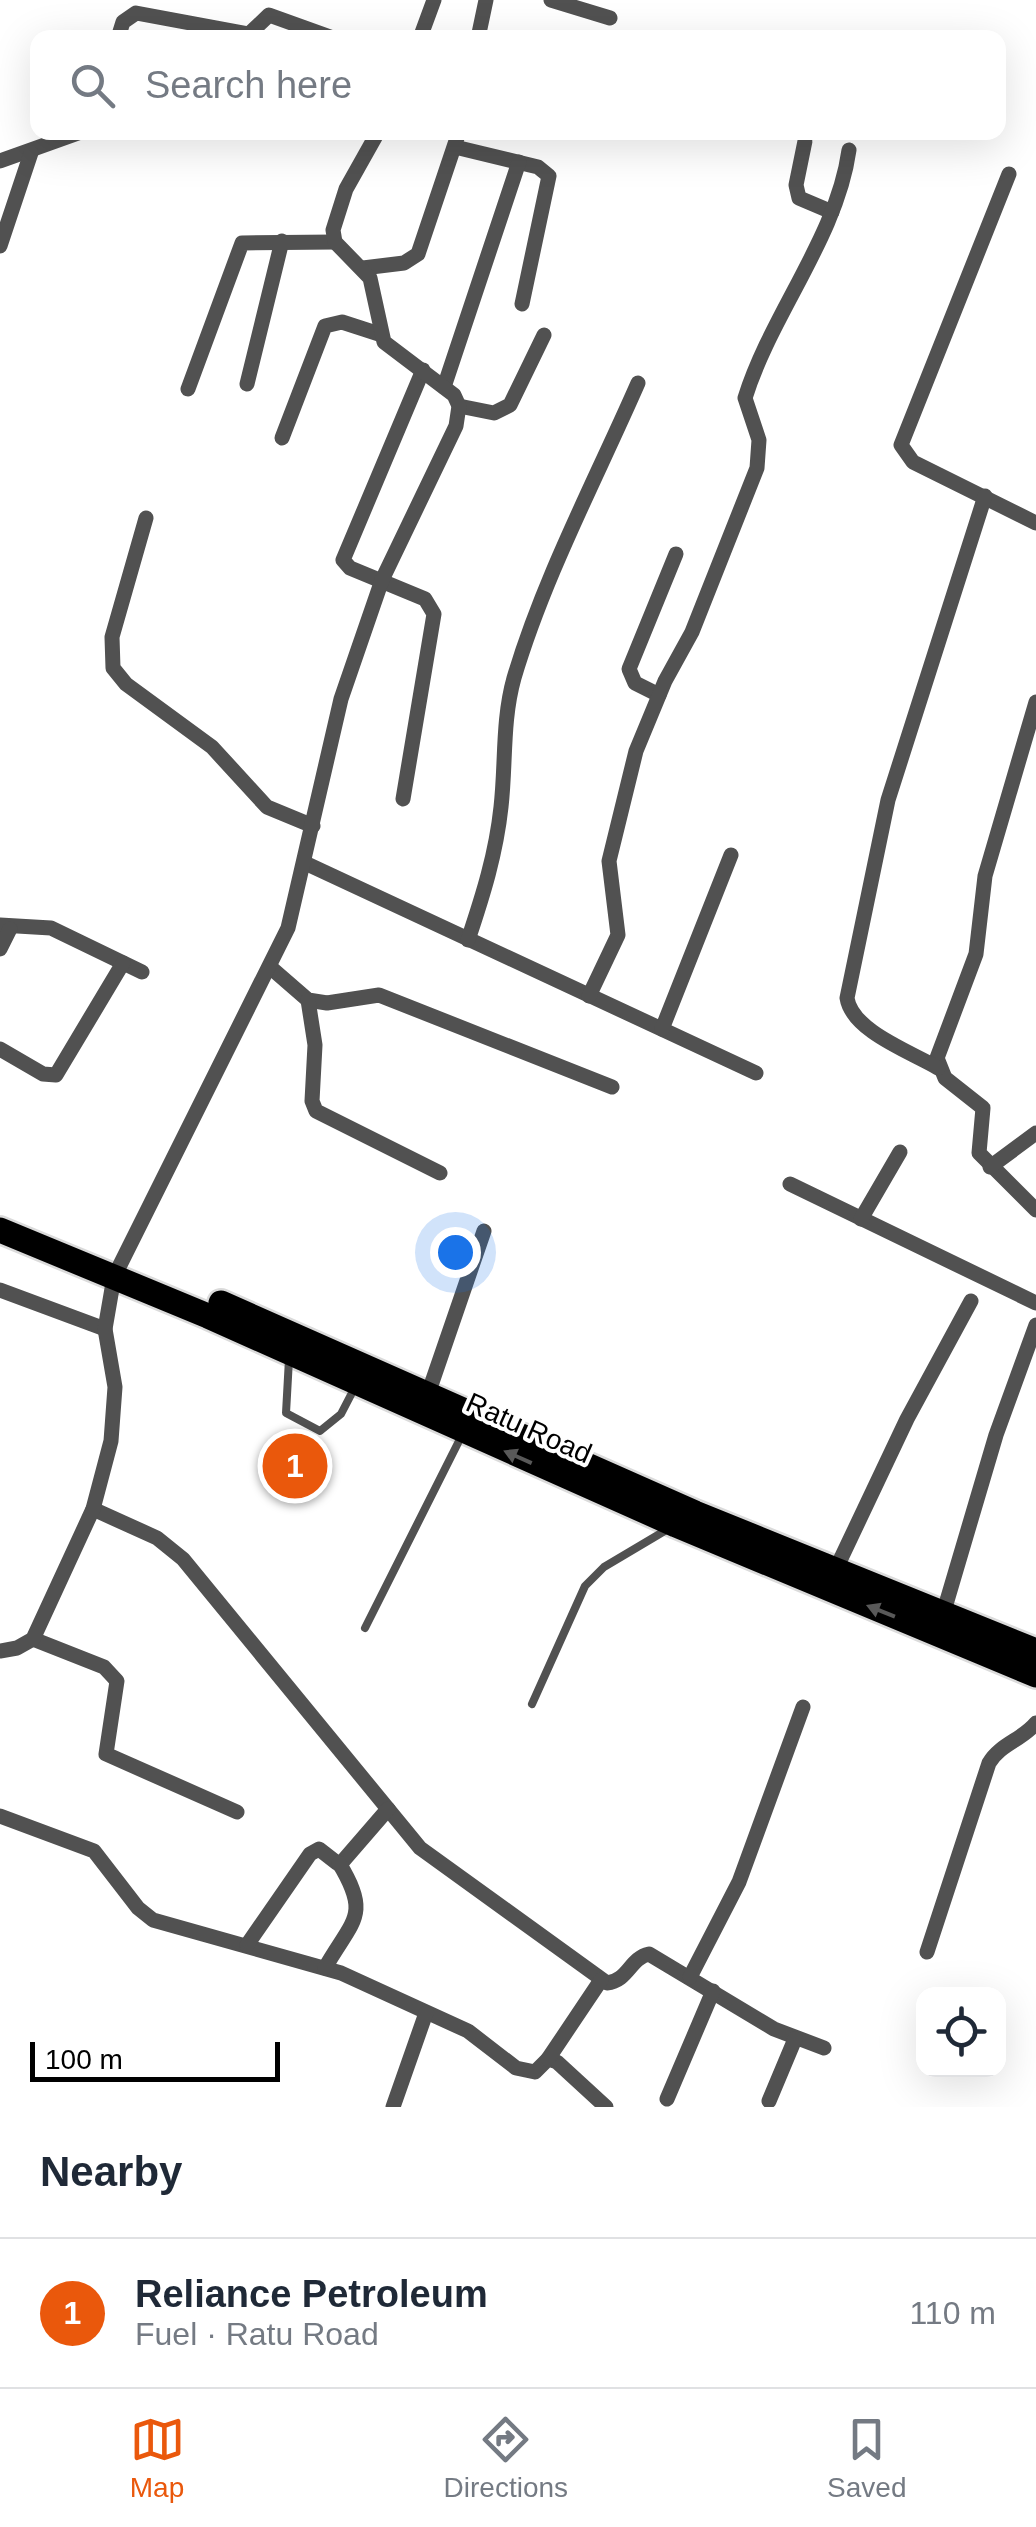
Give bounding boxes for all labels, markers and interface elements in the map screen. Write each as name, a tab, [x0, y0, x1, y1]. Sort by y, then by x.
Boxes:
search box	[30, 30, 1006, 140]
icon: search	[65, 58, 120, 113]
text: Search here	[145, 64, 352, 106]
your location	[430, 1227, 481, 1278]
street label: Ratu Road	[462, 1387, 596, 1469]
pin: 1	[262, 1428, 328, 1504]
one-way arrow	[503, 1449, 532, 1465]
one-way arrow	[866, 1603, 896, 1619]
map controls	[916, 1987, 1006, 2077]
button: locate	[916, 1987, 1006, 2077]
scale bar	[30, 2037, 280, 2082]
text: 100 m	[45, 2044, 123, 2075]
text: Nearby	[40, 2148, 182, 2195]
text: Reliance Petroleum	[135, 2273, 488, 2315]
text: 1	[64, 2295, 81, 2331]
text: 110 m	[909, 2295, 996, 2331]
text: Fuel · Ratu Road	[135, 2316, 379, 2352]
tab: Map	[130, 2412, 185, 2504]
tab: Directions	[444, 2412, 568, 2504]
tab: Saved	[827, 2412, 906, 2504]

